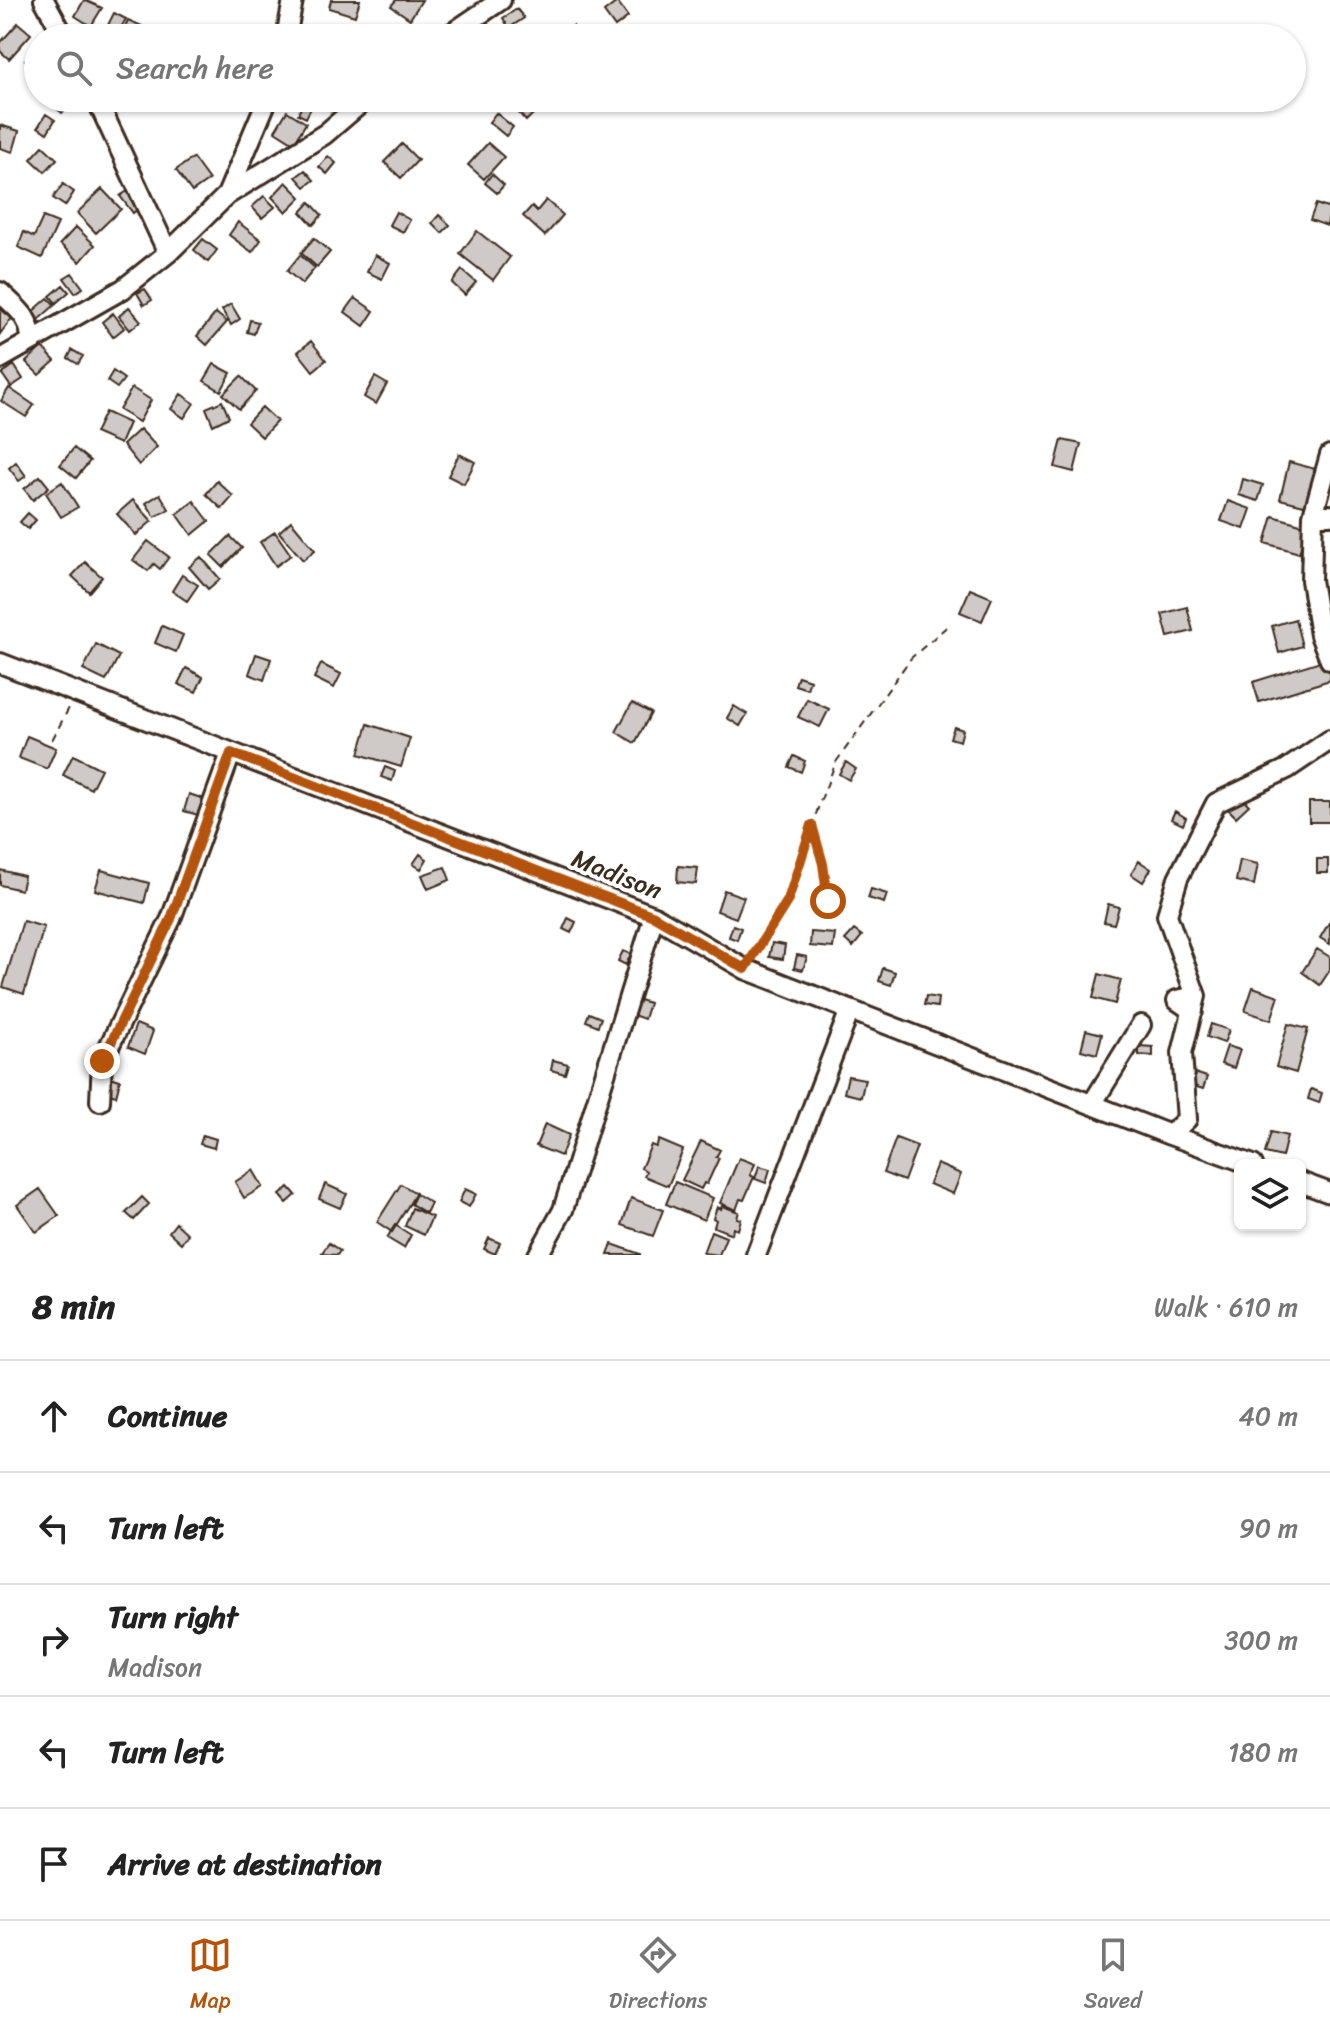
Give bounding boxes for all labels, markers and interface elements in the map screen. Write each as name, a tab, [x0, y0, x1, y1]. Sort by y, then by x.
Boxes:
search box	[24, 24, 1306, 112]
text: Search here	[116, 41, 274, 95]
icon: search	[52, 46, 96, 90]
street label: Madison	[565, 835, 669, 913]
route start	[810, 883, 846, 919]
route end	[84, 1043, 120, 1079]
map controls	[1234, 1159, 1306, 1231]
button: layers	[1234, 1159, 1306, 1231]
text: 8 min	[32, 1277, 115, 1337]
text: Walk · 610 m	[1154, 1284, 1298, 1330]
text: Continue	[108, 1389, 227, 1443]
text: 40 m	[1239, 1393, 1298, 1439]
icon: ahead	[32, 1394, 76, 1438]
text: Turn left	[108, 1501, 224, 1555]
text: 90 m	[1239, 1505, 1298, 1551]
icon: left	[32, 1506, 76, 1550]
text: Turn right	[108, 1590, 238, 1644]
text: 300 m	[1224, 1617, 1298, 1663]
icon: right	[32, 1618, 76, 1662]
text: Madison	[108, 1644, 202, 1690]
text: Turn left	[108, 1725, 224, 1779]
text: 180 m	[1228, 1729, 1298, 1775]
icon: left	[32, 1730, 76, 1774]
text: Arrive at destination	[108, 1837, 382, 1891]
icon: arrive	[32, 1842, 76, 1886]
tab: Map	[188, 1933, 232, 2020]
tab: Directions	[609, 1933, 707, 2020]
tab: Saved	[1084, 1933, 1142, 2020]

